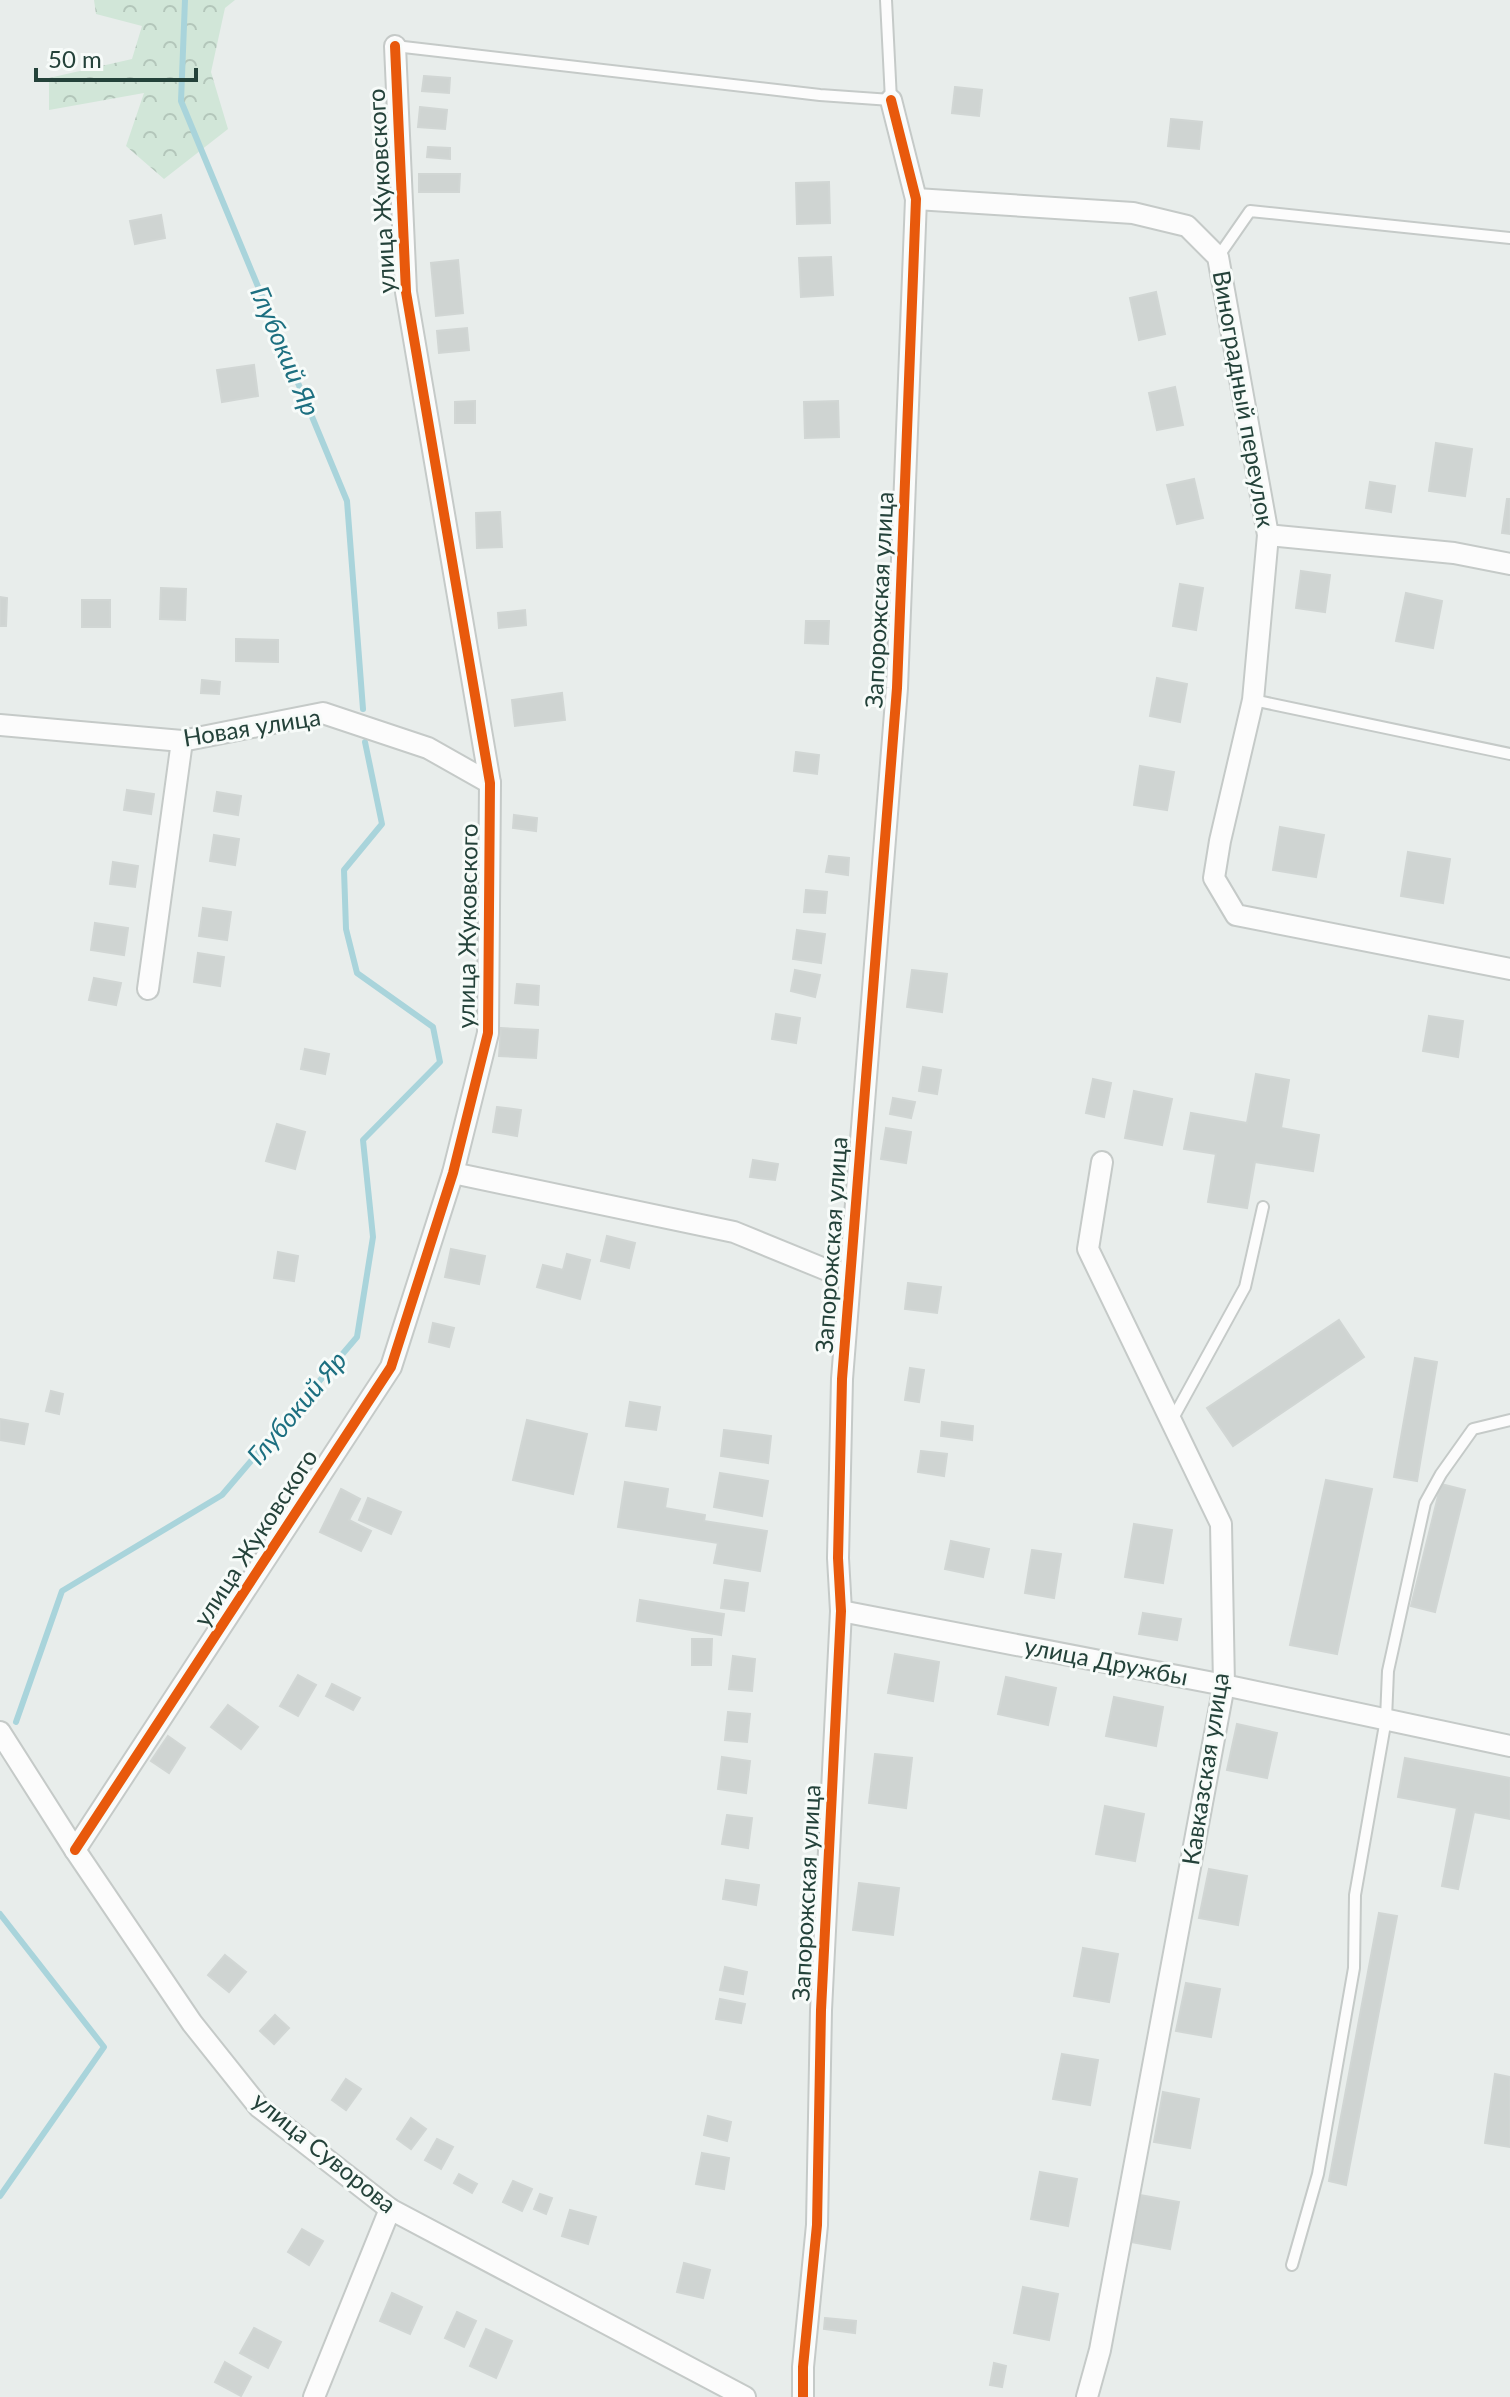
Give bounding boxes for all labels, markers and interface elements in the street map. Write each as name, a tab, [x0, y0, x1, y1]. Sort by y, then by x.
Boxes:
scale bar	[36, 32, 196, 82]
text: 50 m	[48, 44, 102, 73]
street label: улица Жуковского	[361, 88, 400, 294]
street label: Виноградный переулок	[1208, 268, 1281, 530]
water label: Глубокий Яр	[244, 281, 328, 420]
street label: Запорожская улица	[858, 491, 899, 709]
street label: Новая улица	[181, 701, 323, 752]
street label: улица Жуковского	[450, 823, 483, 1029]
street label: Запорожская улица	[808, 1136, 853, 1354]
water label: Глубокий Яр	[240, 1344, 353, 1470]
street label: улица Жуковского	[187, 1443, 323, 1631]
street label: улица Дружбы	[1022, 1630, 1190, 1691]
street label: Кавказская улица	[1175, 1671, 1234, 1867]
street label: Запорожская улица	[785, 1784, 826, 2002]
street label: улица Суворова	[247, 2085, 403, 2219]

